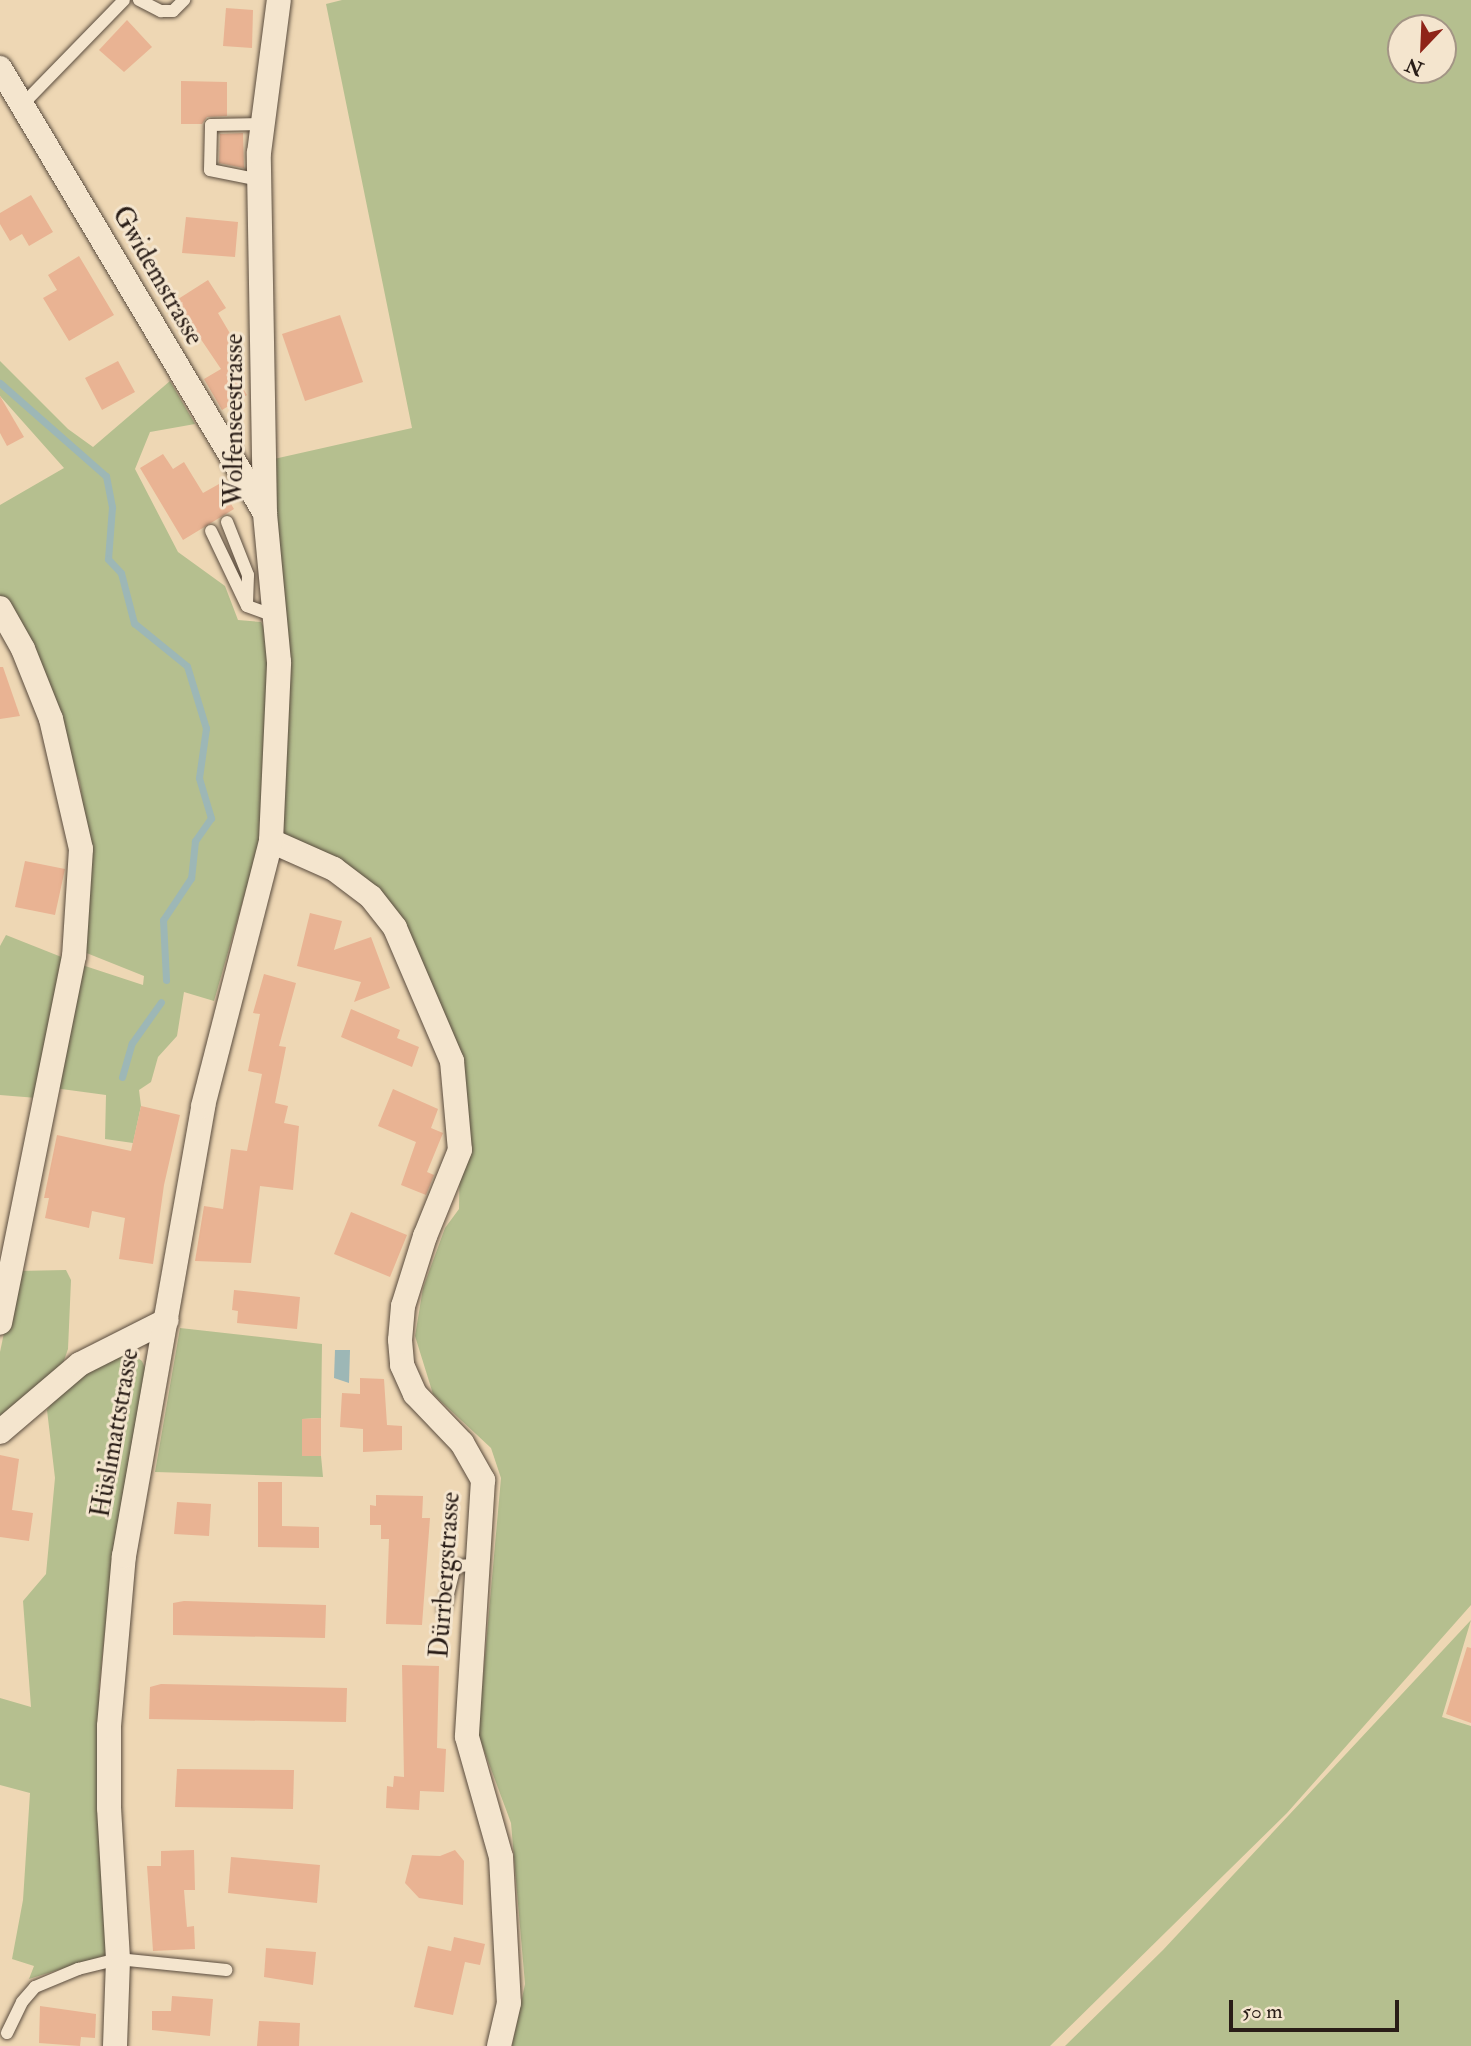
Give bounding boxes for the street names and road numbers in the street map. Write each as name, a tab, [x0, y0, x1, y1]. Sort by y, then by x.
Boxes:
street label: Gwidemstrasse	[105, 201, 209, 351]
street label: Wolfenseestrasse	[219, 334, 251, 506]
street label: Hüslimattstrasse	[86, 1346, 146, 1520]
street label: Dürrbergstrasse	[425, 1491, 467, 1659]

